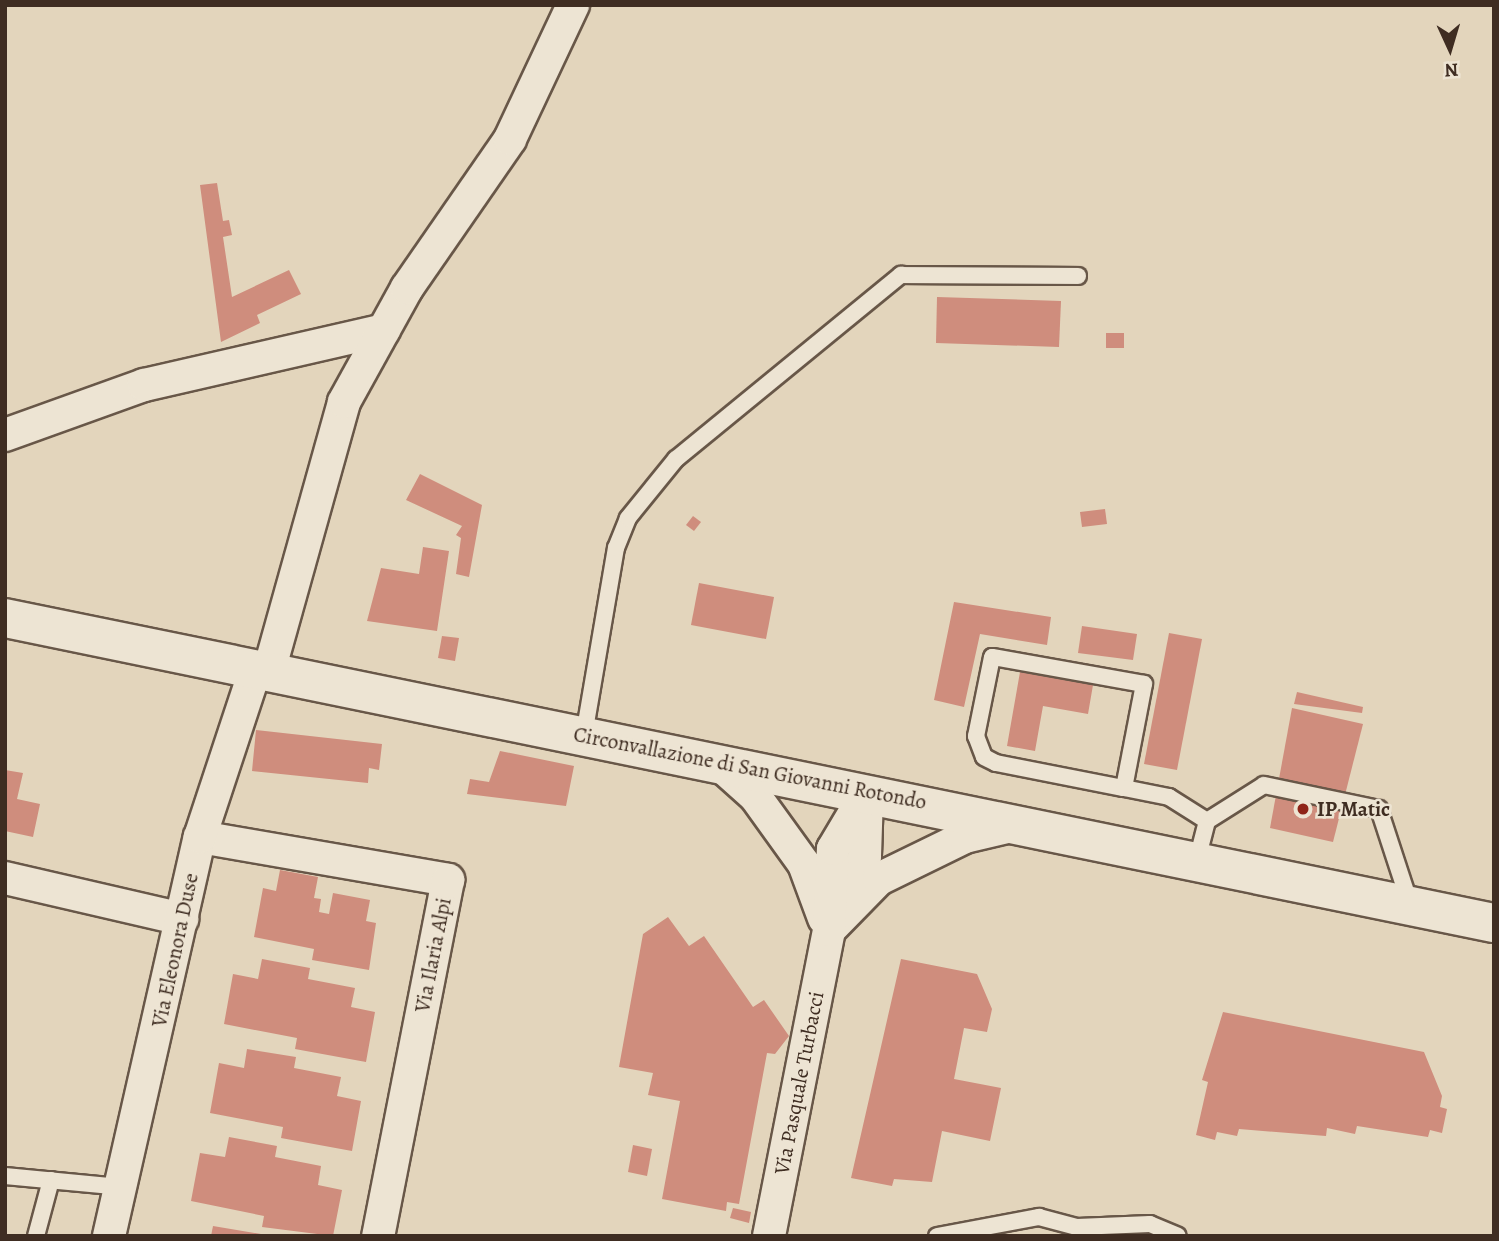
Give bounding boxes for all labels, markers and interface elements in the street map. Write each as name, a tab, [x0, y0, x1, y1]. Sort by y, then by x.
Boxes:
north arrow	[1415, 14, 1485, 84]
text: N	[1444, 56, 1459, 83]
street label: Circonvallazione di San Giovanni Rotondo	[571, 721, 929, 815]
place label: IP Matic	[1317, 796, 1390, 822]
marker: IP Matic	[1295, 801, 1311, 817]
street label: Via Eleonora Duse	[146, 871, 204, 1029]
street label: Via Ilaria Alpi	[410, 896, 456, 1014]
street label: Via Pasquale Turbacci	[769, 989, 829, 1177]

